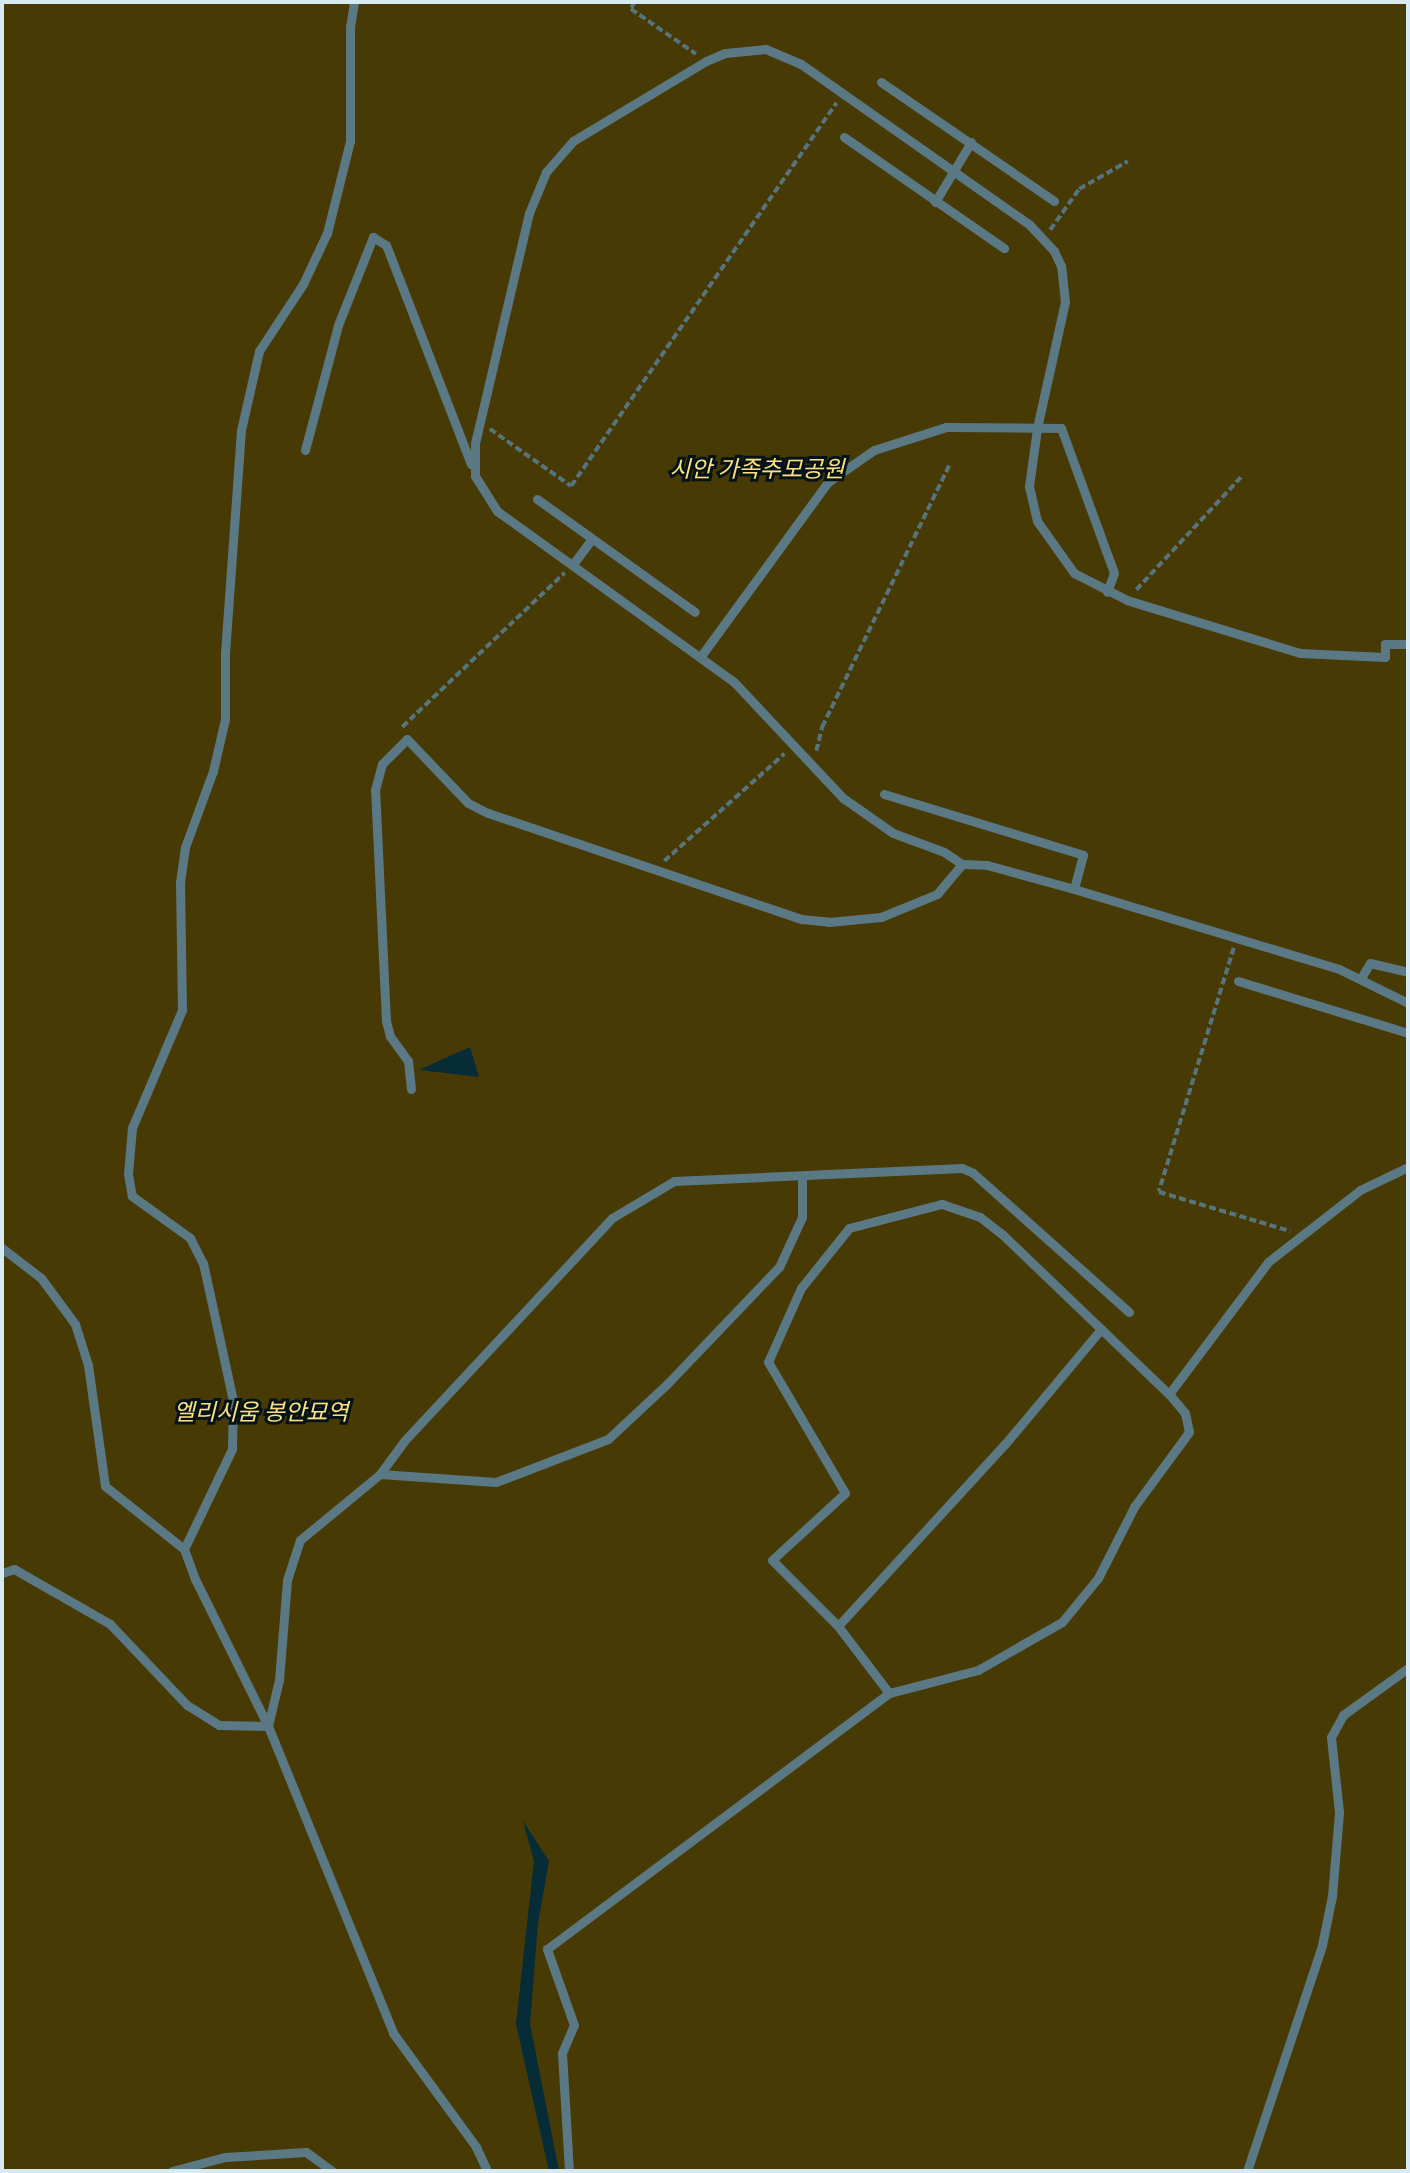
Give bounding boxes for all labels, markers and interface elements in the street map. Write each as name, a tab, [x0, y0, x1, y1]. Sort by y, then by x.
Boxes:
park label: 시안 가족추모공원	[670, 457, 844, 485]
park label: 엘리시움 봉안묘역	[174, 1400, 348, 1428]

